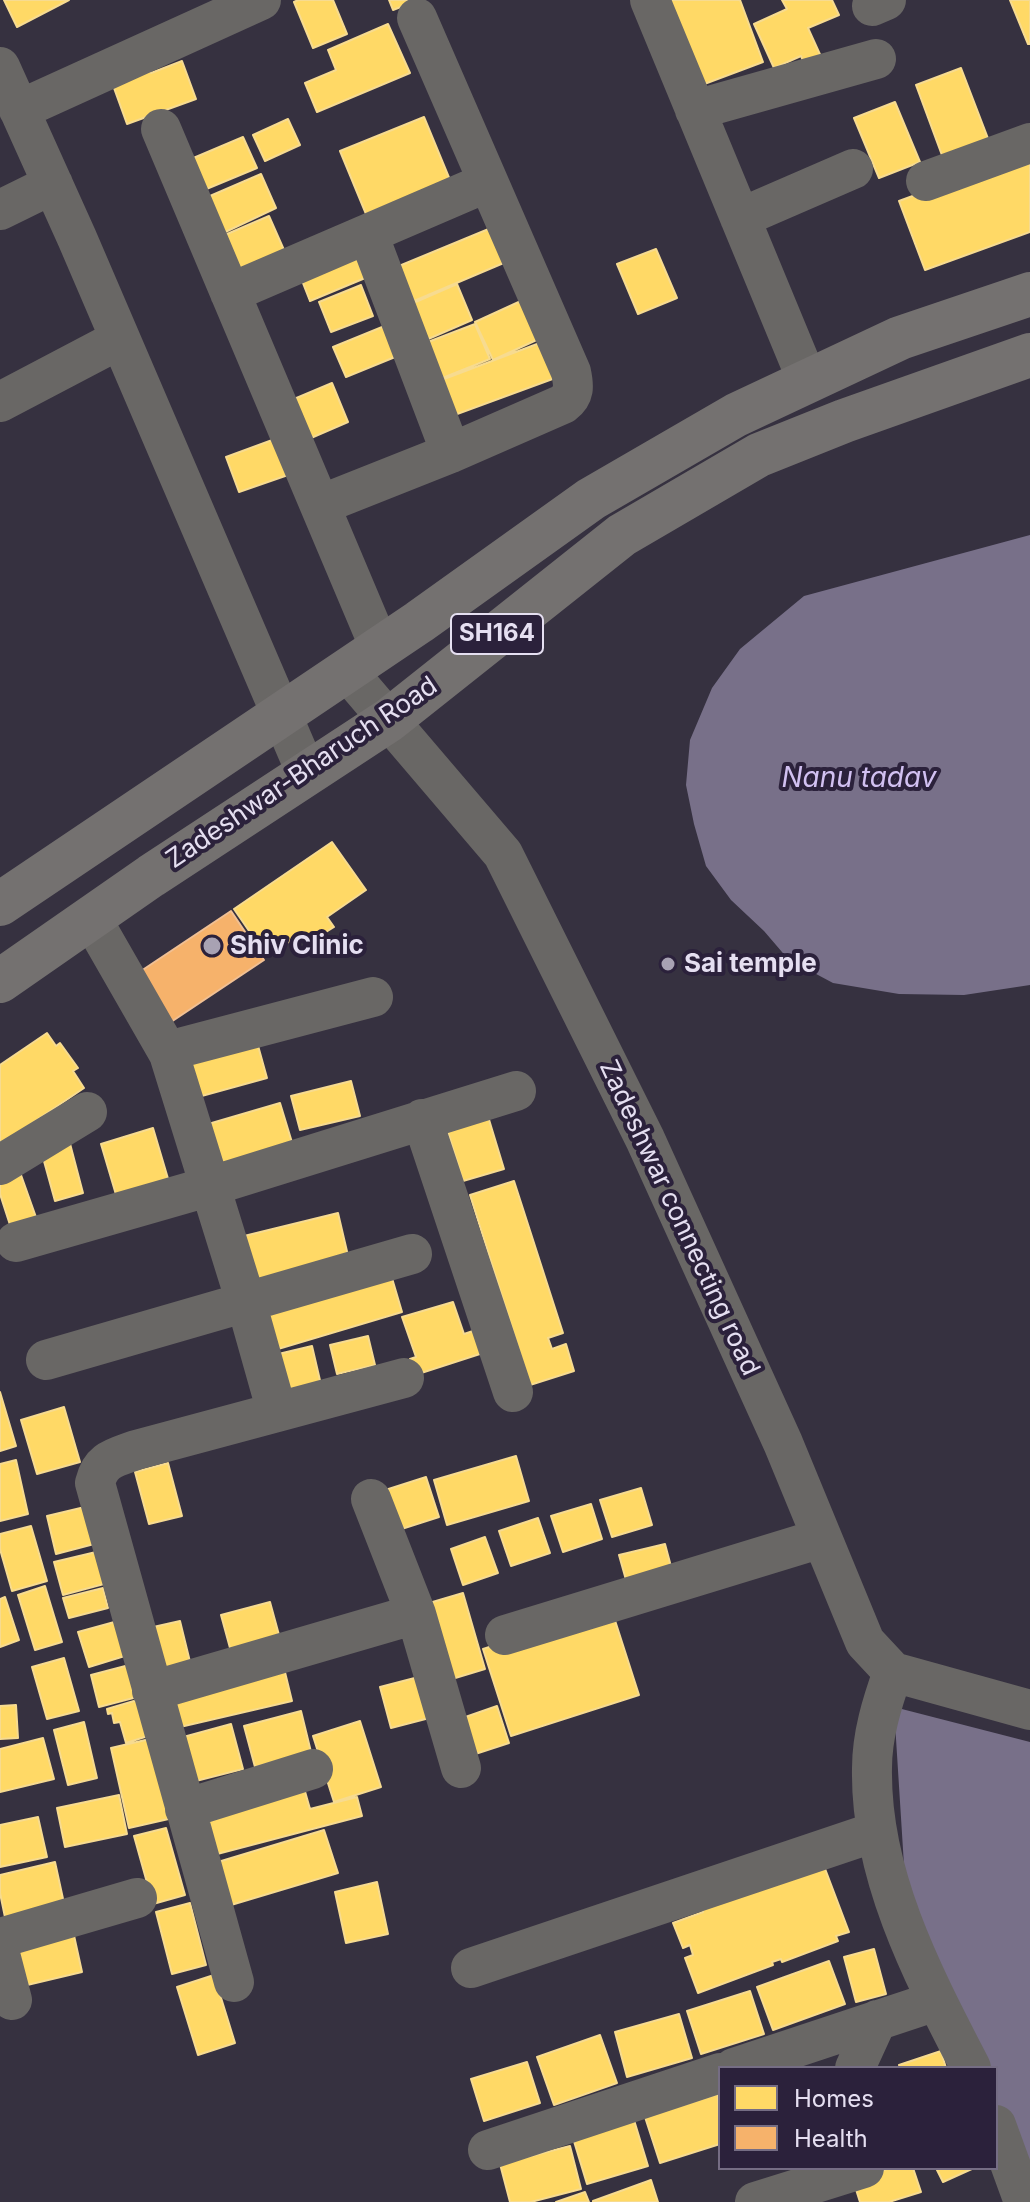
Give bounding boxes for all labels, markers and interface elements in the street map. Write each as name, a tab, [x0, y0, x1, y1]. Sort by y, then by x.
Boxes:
road number: SH164	[451, 614, 543, 654]
street label: Zadeshwar-Bharuch Road	[161, 671, 443, 875]
water label: Nanu tadav	[781, 762, 937, 796]
place label: Shiv Clinic	[230, 930, 364, 962]
marker: Shiv Clinic	[201, 935, 223, 957]
place label: Sai temple	[684, 948, 817, 980]
marker: Sai temple	[659, 955, 677, 973]
street label: Zadeshwar connecting road	[592, 1055, 766, 1381]
legend	[718, 2066, 998, 2170]
text: Homes	[794, 2084, 874, 2113]
text: Health	[794, 2124, 868, 2153]

